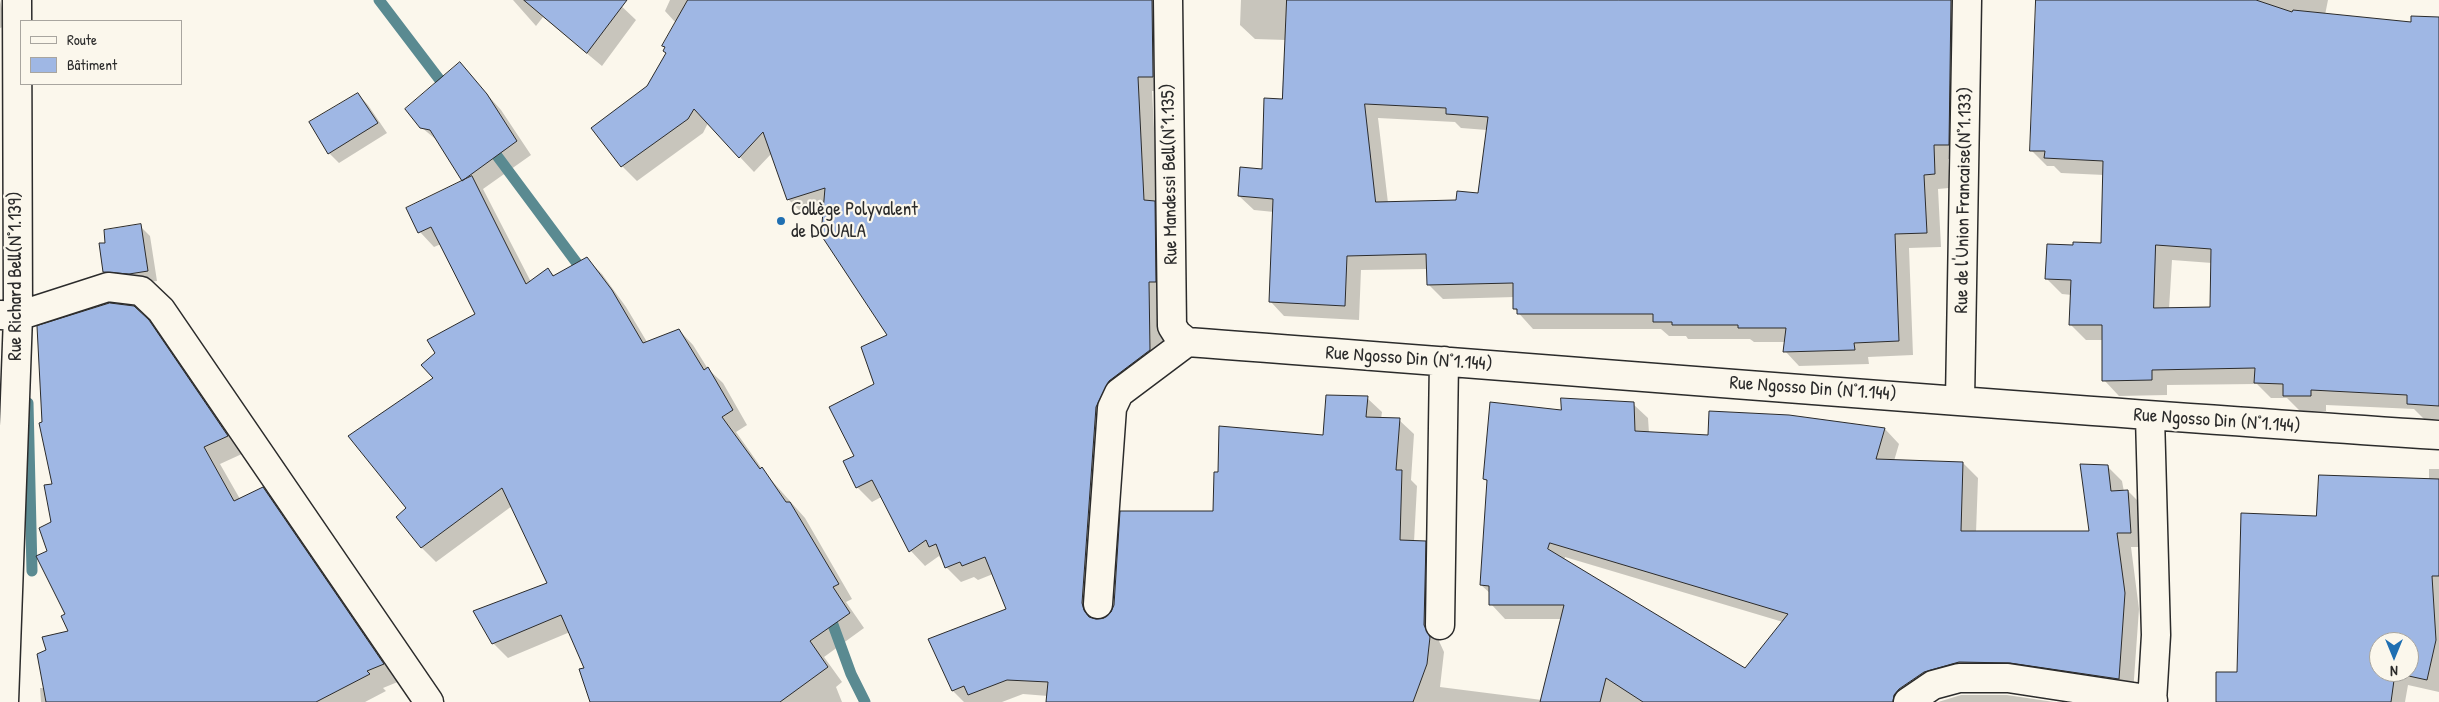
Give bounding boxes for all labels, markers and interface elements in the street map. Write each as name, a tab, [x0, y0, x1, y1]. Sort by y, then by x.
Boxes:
legend	[20, 20, 182, 85]
text: Route	[67, 29, 97, 50]
text: Bâtiment	[67, 54, 117, 75]
street label: Rue Mandessi Bell(N°1.135)	[1157, 83, 1183, 265]
street label: Rue de l'Union Francaise(N°1.133)	[1951, 86, 1977, 314]
street label: Rue Richard Bell(N°1.139)	[5, 191, 27, 361]
place label: Collège Polyvalent de DOUALA	[791, 199, 918, 243]
marker: Collège Polyvalent de DOUALA	[775, 215, 787, 227]
street label: Rue Ngosso Din (N°1.144)	[1325, 342, 1493, 376]
street label: Rue Ngosso Din (N°1.144)	[1729, 372, 1897, 406]
street label: Rue Ngosso Din (N°1.144)	[2133, 404, 2301, 438]
north arrow	[2369, 632, 2419, 682]
text: N	[2390, 662, 2398, 681]

